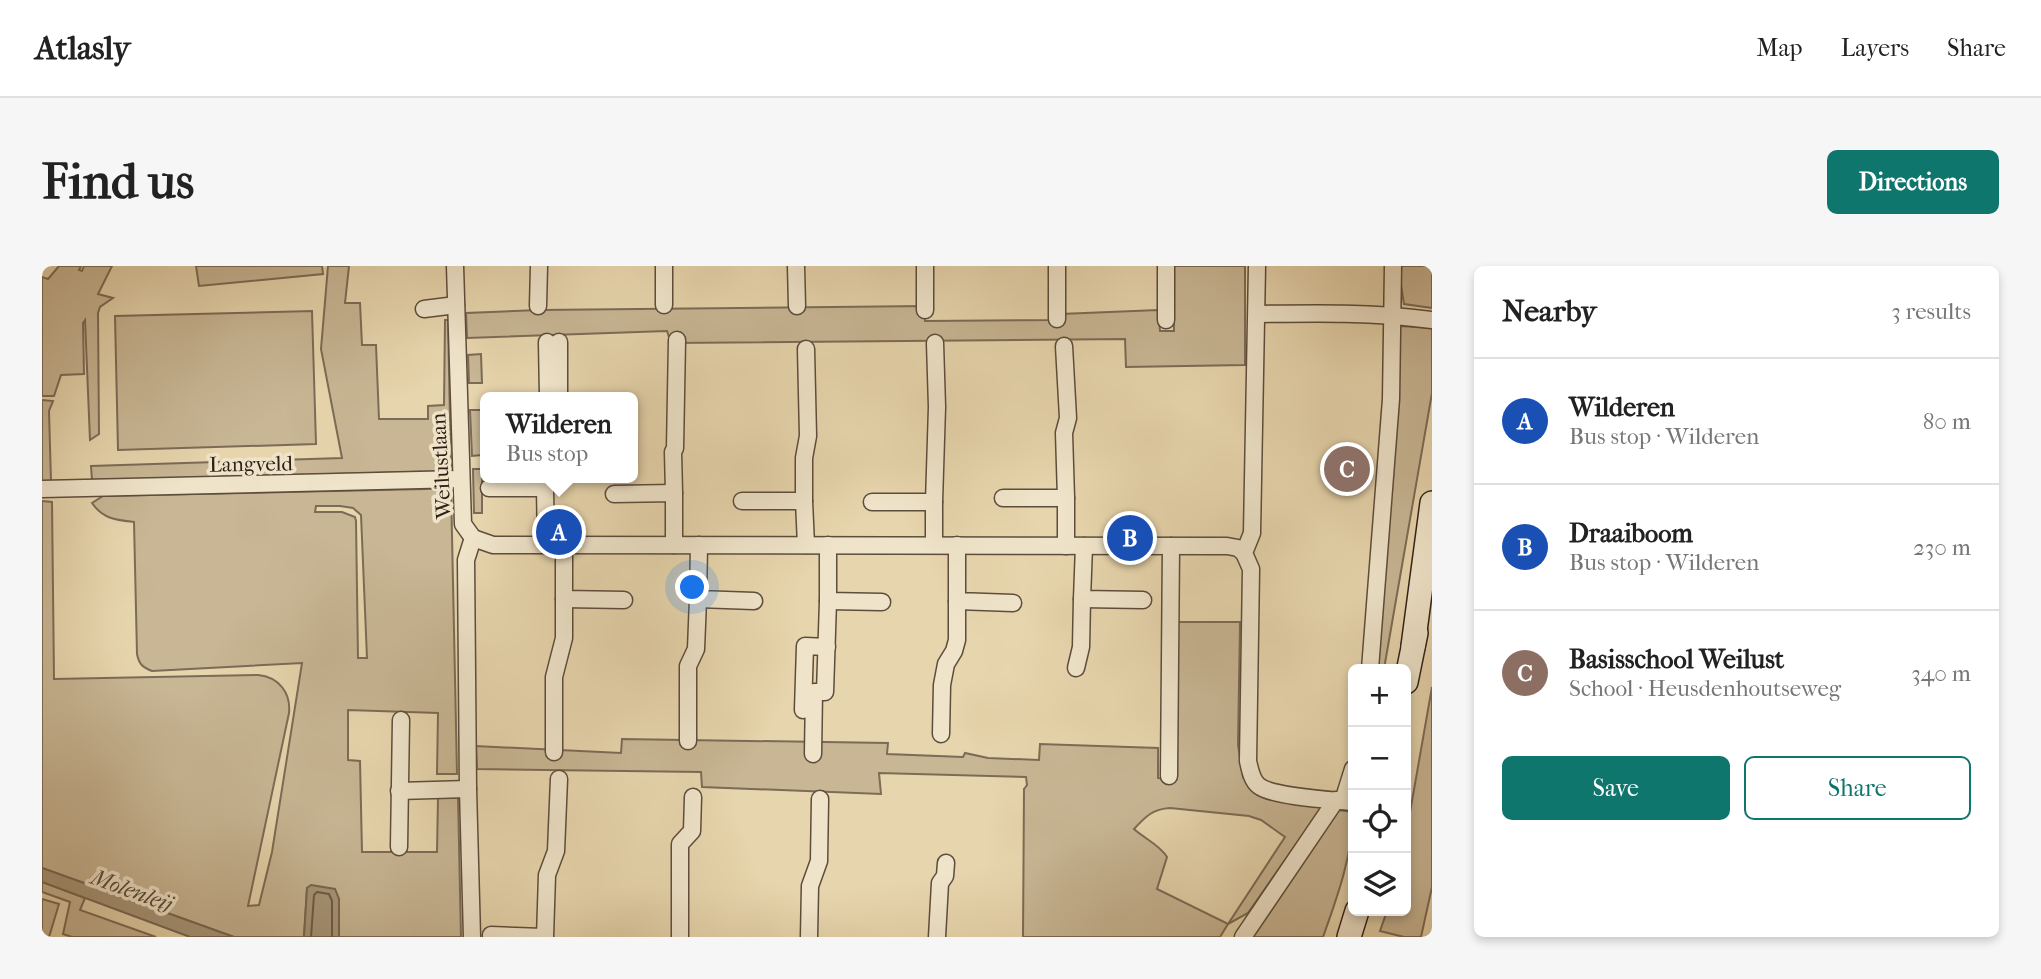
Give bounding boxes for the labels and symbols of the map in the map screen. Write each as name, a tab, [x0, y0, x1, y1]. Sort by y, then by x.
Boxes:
street label: Weilustlaan	[426, 412, 456, 521]
pin: C	[1324, 443, 1370, 495]
street label: Langveld	[209, 451, 294, 477]
pin: A	[536, 506, 582, 558]
pin: B	[1107, 512, 1153, 564]
your location	[675, 570, 709, 604]
water label: Molenleij	[86, 863, 177, 918]

